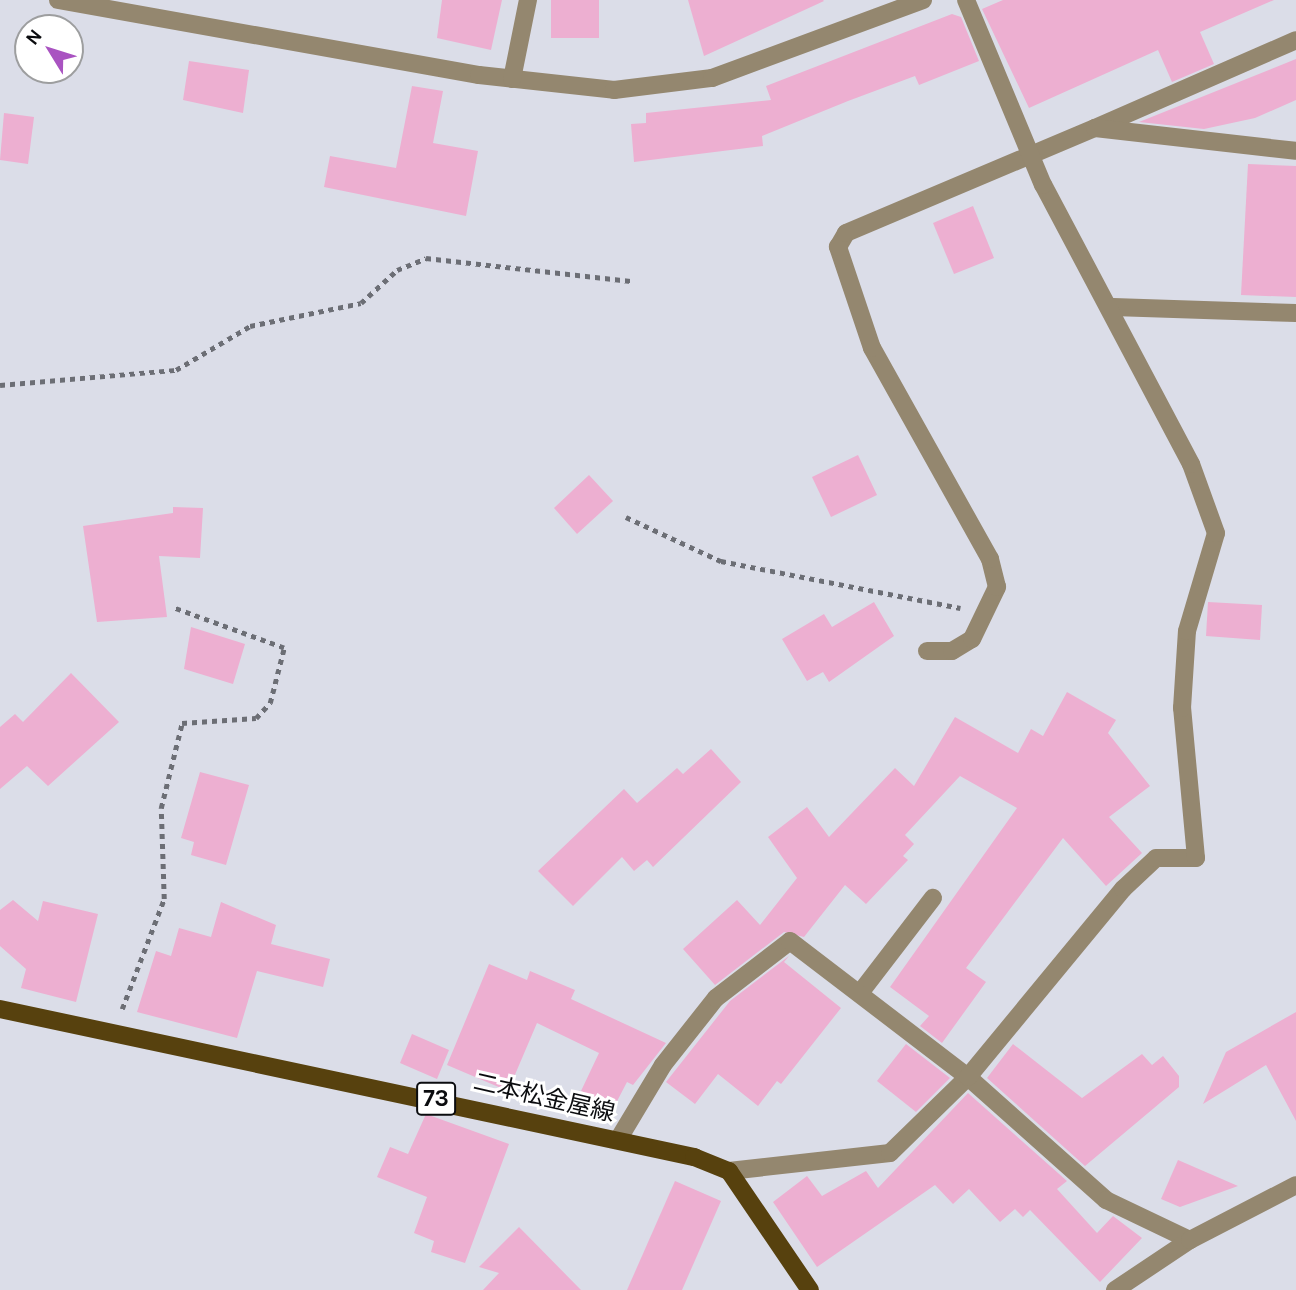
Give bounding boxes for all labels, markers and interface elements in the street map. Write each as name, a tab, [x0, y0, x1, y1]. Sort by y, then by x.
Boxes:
north arrow	[14, 14, 84, 84]
text: N	[21, 25, 47, 49]
street label: 二本松金屋線	[471, 1068, 617, 1128]
road number: 73	[415, 1080, 457, 1118]

